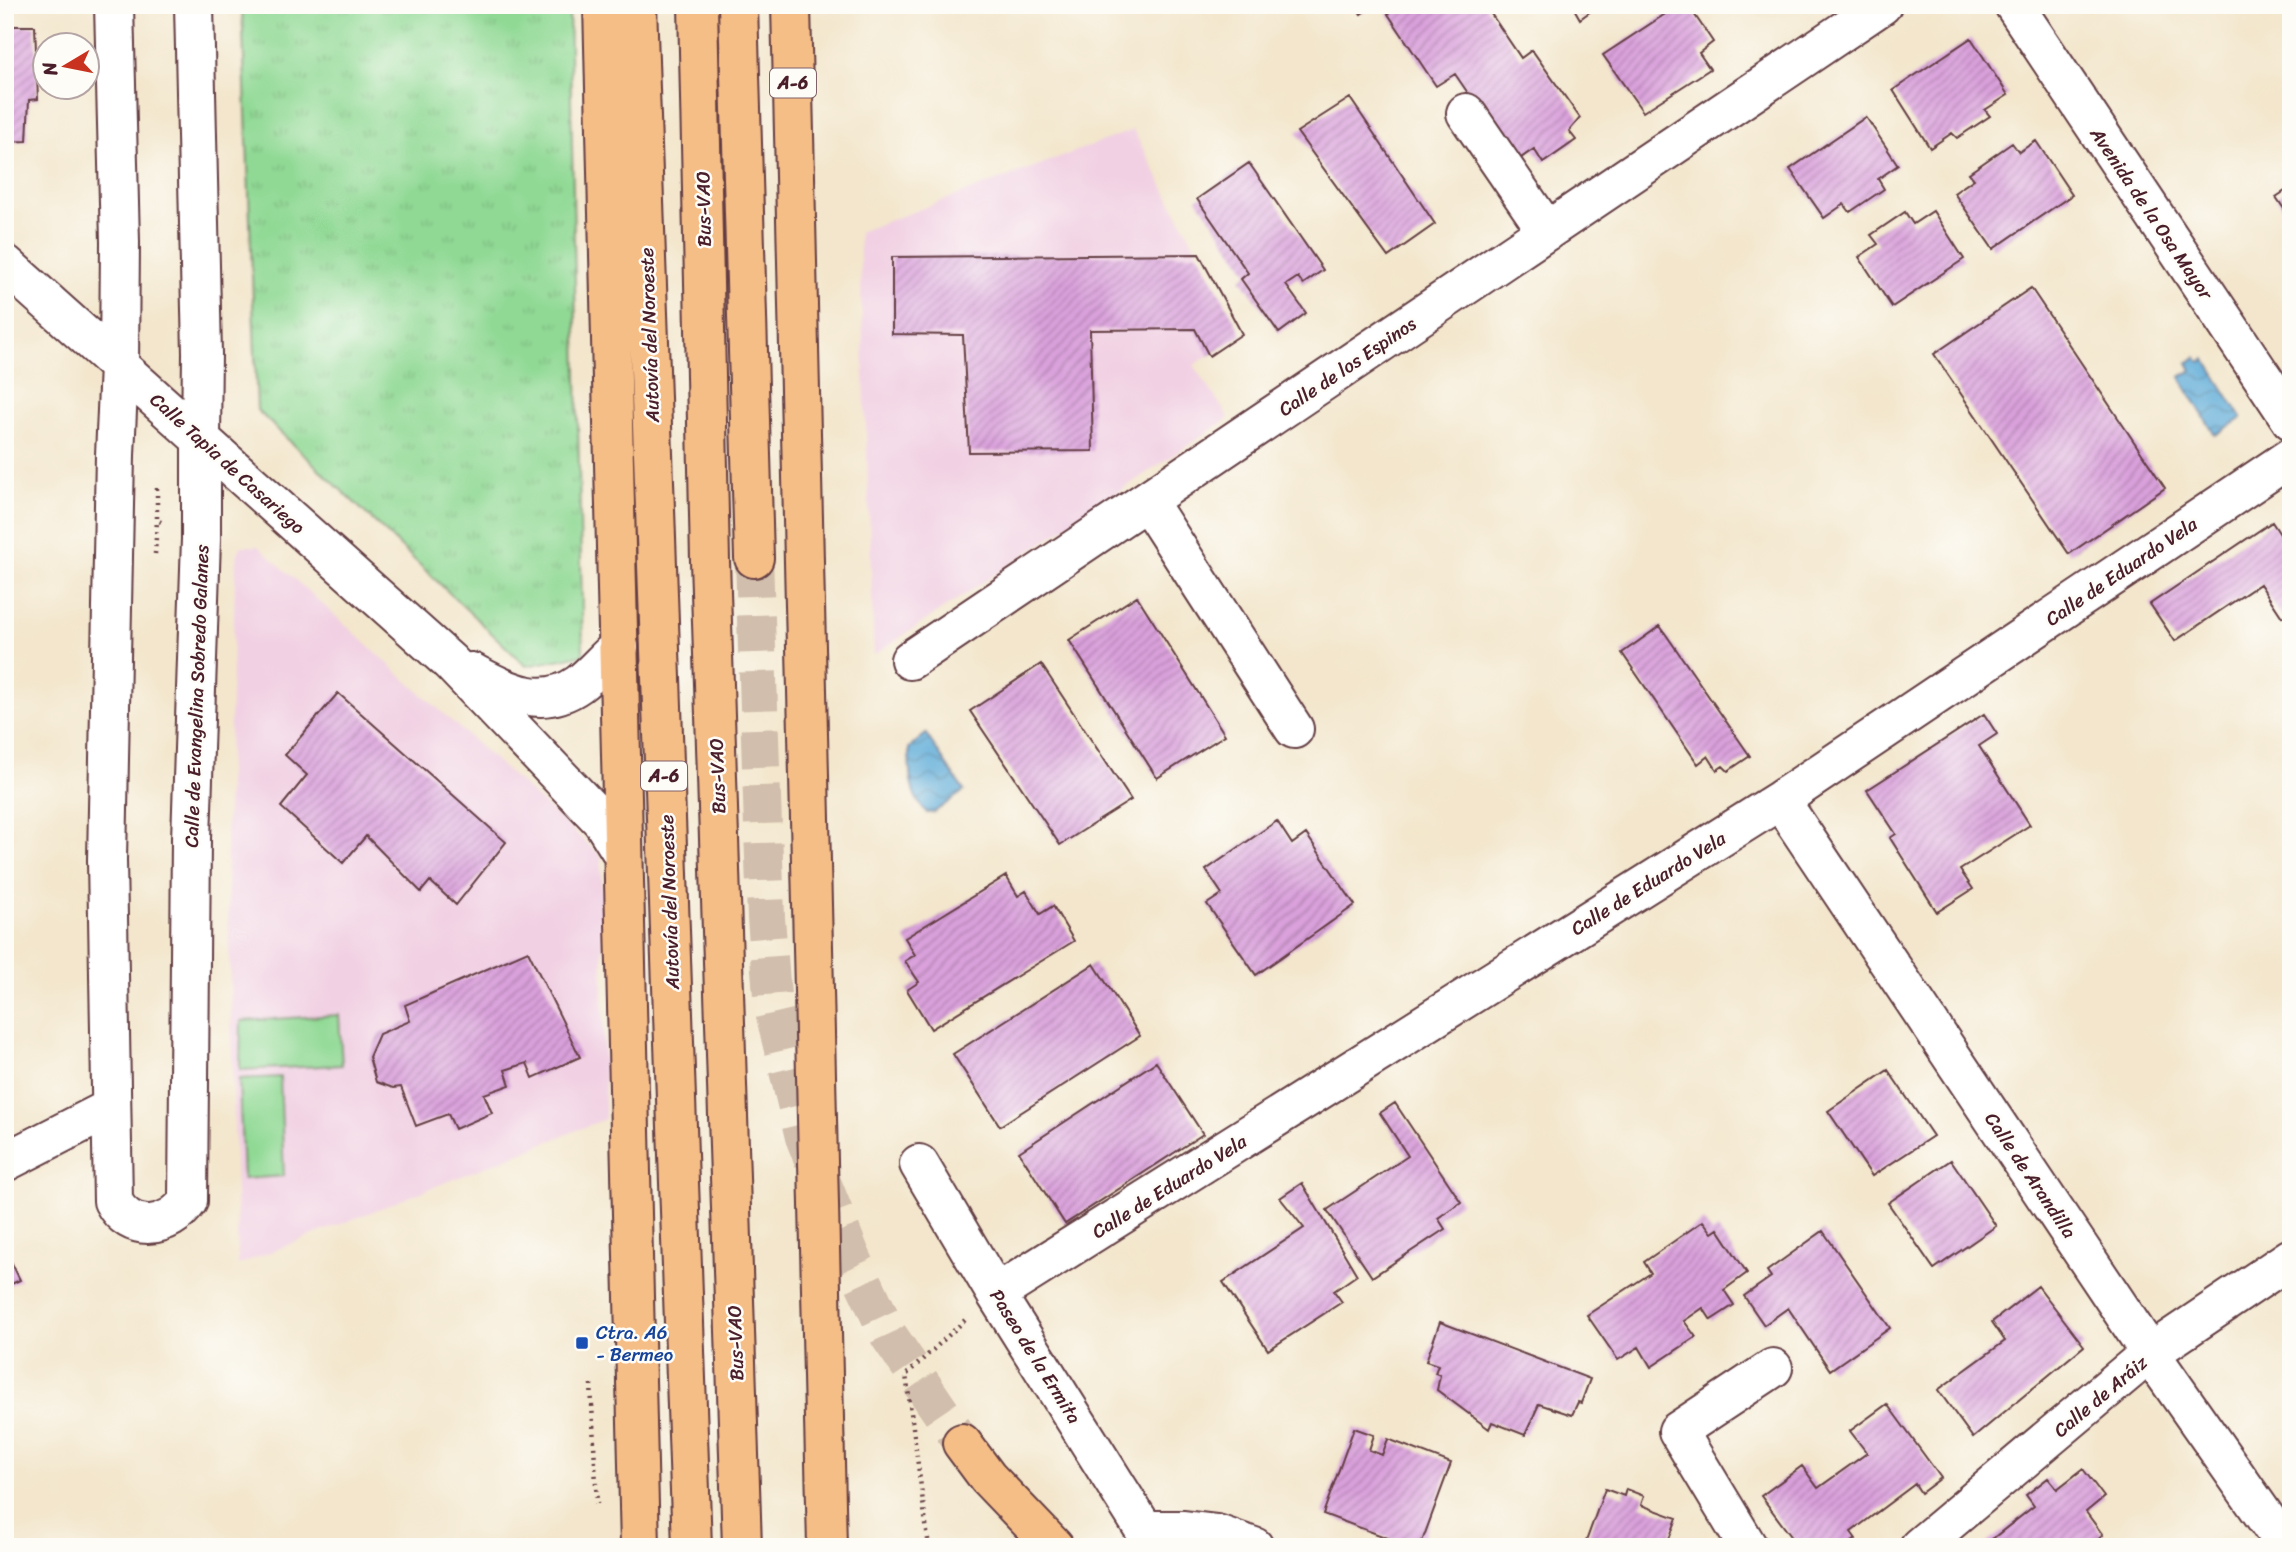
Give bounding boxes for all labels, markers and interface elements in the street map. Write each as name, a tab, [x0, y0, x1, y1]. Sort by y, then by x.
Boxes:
north arrow	[32, 32, 102, 102]
text: N	[32, 59, 67, 79]
road number: A-6	[770, 68, 816, 98]
street label: Avenida de la Osa Mayor	[2081, 119, 2223, 307]
street label: Bus-VAO	[686, 171, 721, 247]
street label: Autovía del Noroeste	[630, 247, 669, 424]
street label: Calle de los Espinos	[1271, 308, 1423, 425]
street label: Calle Tapia de Casariego	[142, 384, 313, 543]
street label: Calle de Eduardo Vela	[2038, 508, 2205, 635]
street label: Calle de Evangelina Sobredo Galanes	[175, 544, 218, 848]
street label: Bus-VAO	[700, 738, 735, 814]
road number: A-6	[641, 762, 687, 790]
street label: Autovía del Noroeste	[650, 814, 689, 991]
street label: Calle de Eduardo Vela	[1564, 822, 1733, 945]
street label: Calle de Arandilla	[1976, 1105, 2086, 1246]
street label: Calle de Eduardo Vela	[1085, 1125, 1254, 1248]
street label: Paseo de la Ermita	[981, 1282, 1091, 1431]
street label: Bus-VAO	[718, 1305, 753, 1381]
place label: Ctra. A6 - Bermeo	[596, 1316, 673, 1371]
marker: Ctra. A6 - Bermeo	[574, 1335, 590, 1351]
street label: Calle de Aráiz	[2046, 1346, 2156, 1446]

